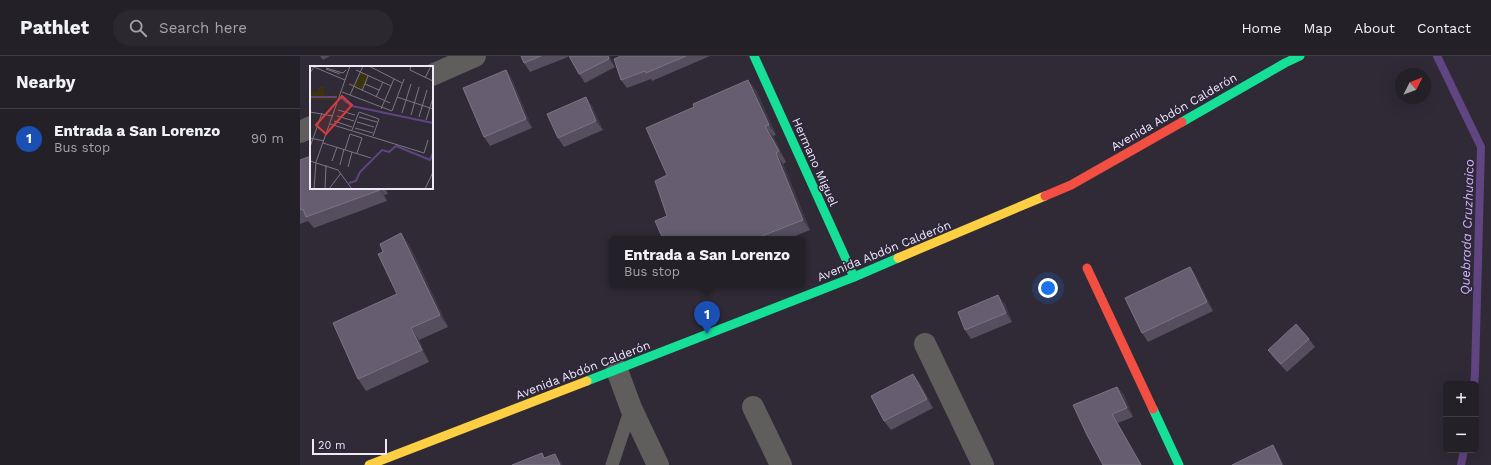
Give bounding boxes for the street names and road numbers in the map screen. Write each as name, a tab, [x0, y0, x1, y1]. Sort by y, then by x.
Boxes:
street label: Avenida Abdón Calderón	[1109, 70, 1239, 154]
street label: Hermano Miguel	[789, 116, 841, 209]
street label: Avenida Abdón Calderón	[815, 218, 953, 284]
street label: Avenida Abdón Calderón	[514, 338, 652, 402]

